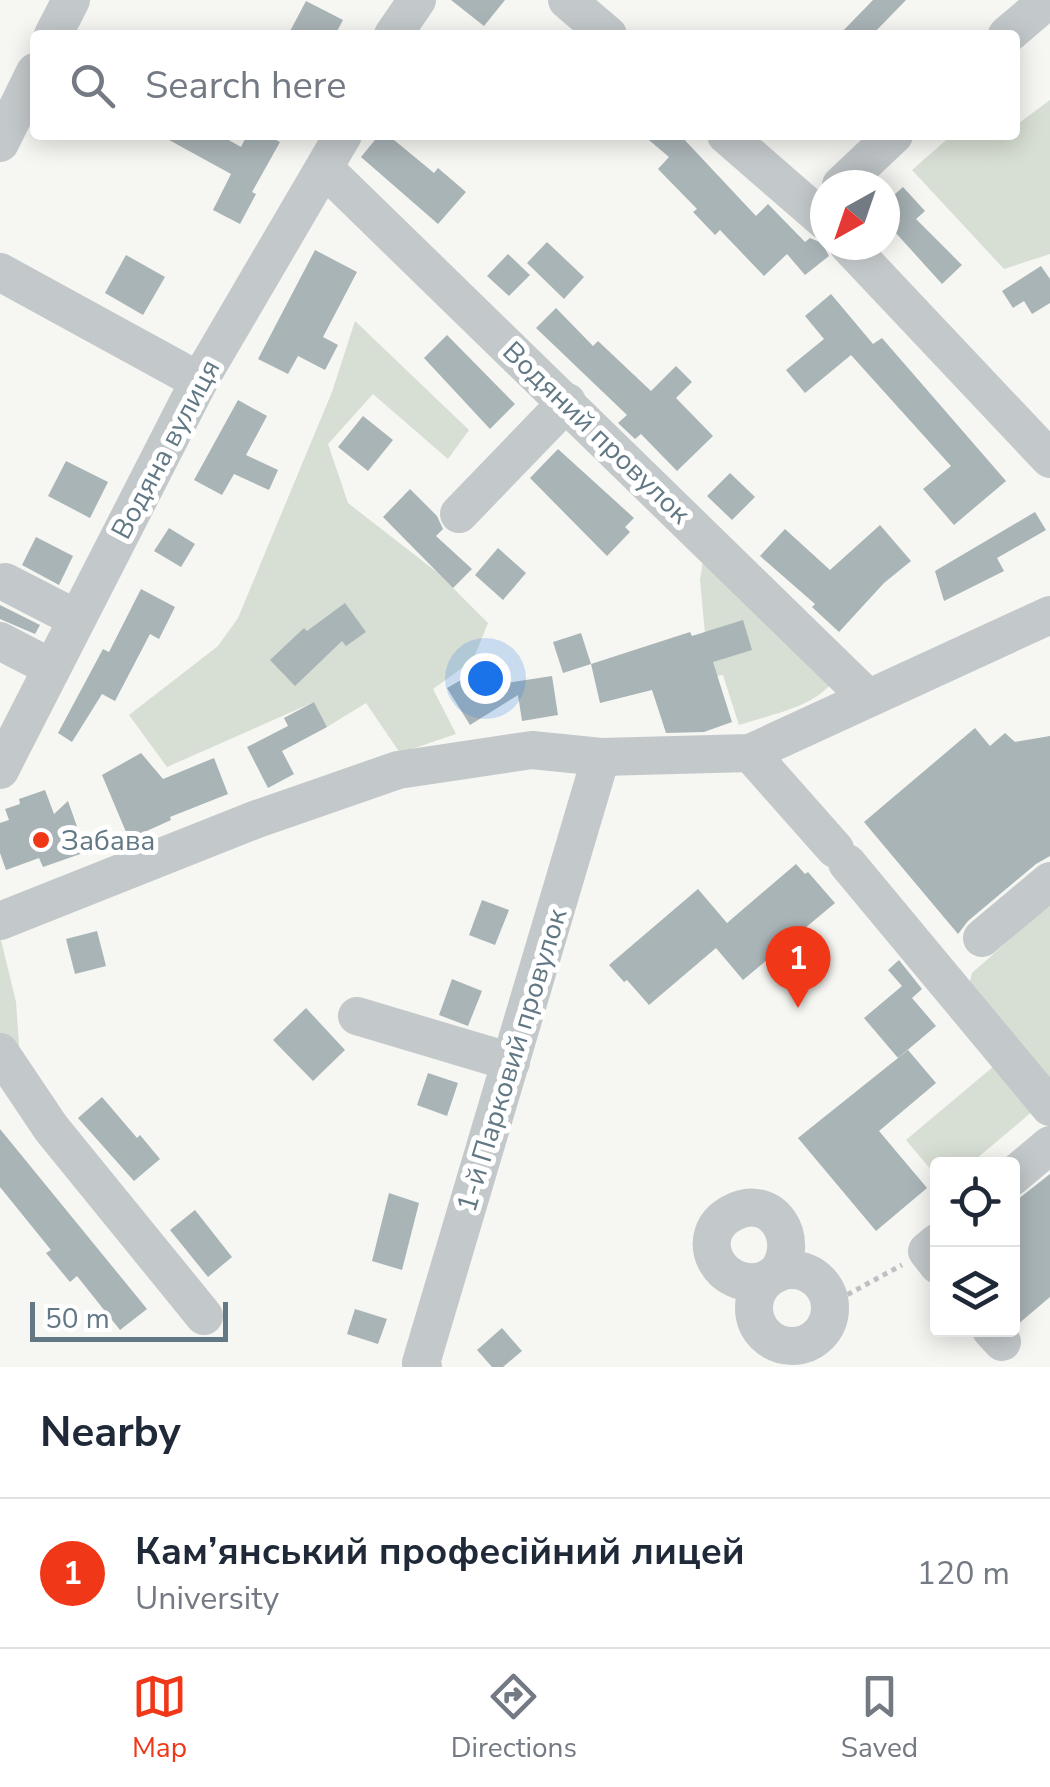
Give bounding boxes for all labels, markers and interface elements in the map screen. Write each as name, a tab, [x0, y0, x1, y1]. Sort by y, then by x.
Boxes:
search box	[30, 30, 1020, 140]
icon: search	[65, 58, 120, 113]
text: Search here	[145, 60, 346, 111]
north arrow	[810, 170, 900, 260]
street label: Водяний провулок	[494, 333, 699, 532]
street label: Водяна вулиця	[102, 353, 229, 546]
your location	[460, 653, 511, 704]
place label: Забава	[61, 822, 155, 860]
marker: Забава	[30, 829, 52, 851]
street label: 1-й Парковий провулок	[448, 904, 576, 1217]
pin: 1	[766, 926, 830, 1008]
map controls	[930, 1157, 1020, 1337]
button: locate	[930, 1157, 1020, 1247]
button: layers	[930, 1247, 1020, 1337]
scale bar	[30, 1297, 228, 1342]
text: 50 m	[45, 1300, 110, 1338]
text: Nearby	[40, 1404, 181, 1461]
text: Кам’янський професійний лицей	[135, 1526, 745, 1577]
text: 1	[63, 1552, 82, 1595]
text: 120 m	[917, 1552, 1010, 1595]
text: University	[135, 1577, 279, 1620]
tab: Map	[132, 1669, 187, 1767]
tab: Directions	[451, 1669, 577, 1767]
tab: Saved	[841, 1669, 918, 1767]

